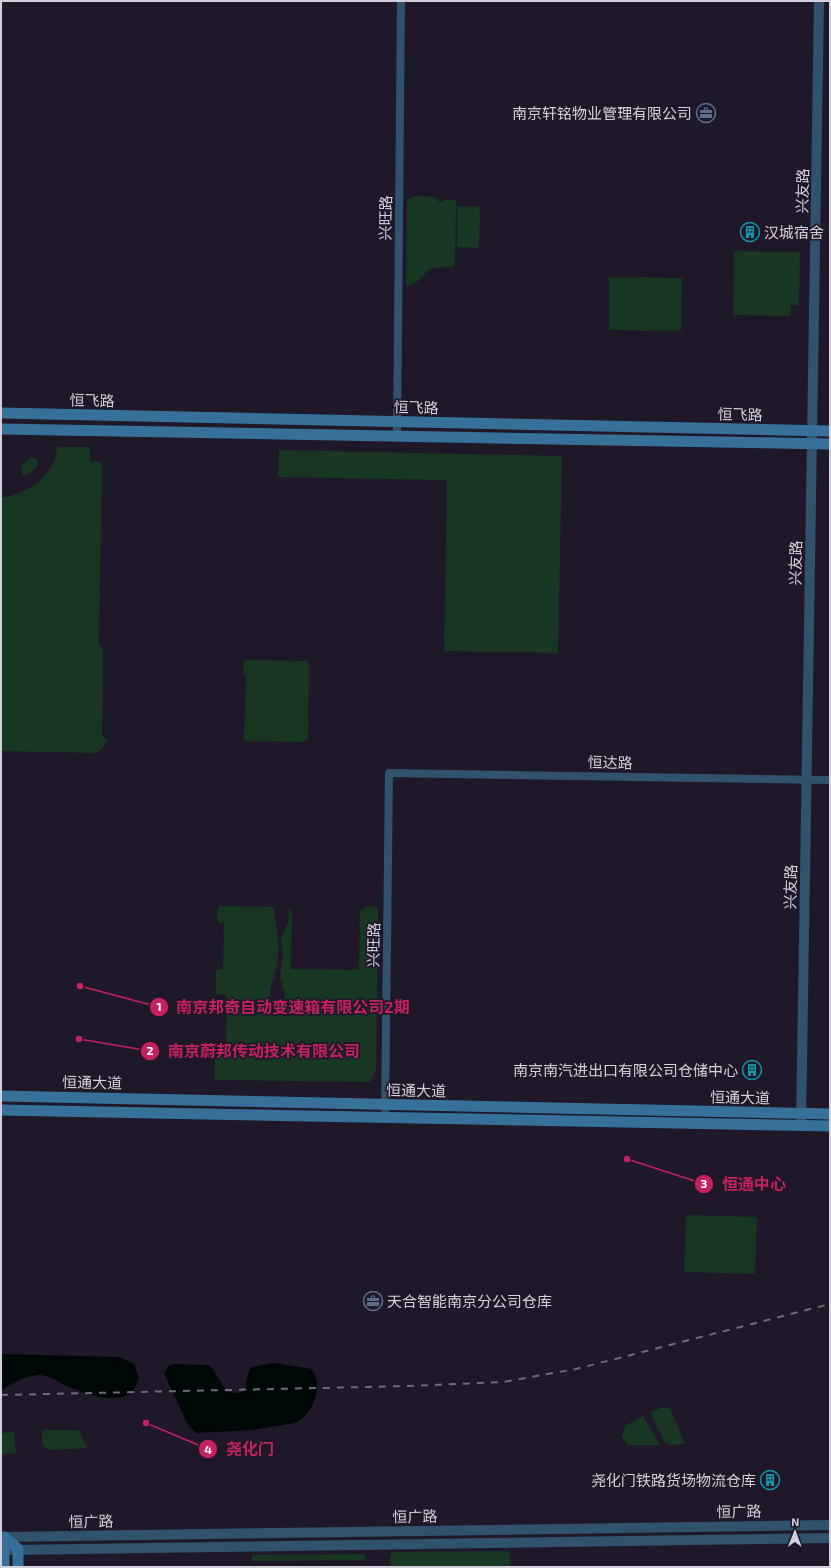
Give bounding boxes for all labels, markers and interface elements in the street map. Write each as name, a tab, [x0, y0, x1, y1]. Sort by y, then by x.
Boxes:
office icon: 南京轩铭物业管理有限公司	[695, 102, 717, 124]
place label: 南京轩铭物业管理有限公司	[512, 104, 692, 122]
street label: 兴友路	[793, 168, 811, 214]
street label: 兴旺路	[376, 195, 394, 241]
building icon: 汉城宿舍	[739, 221, 761, 243]
place label: 汉城宿舍	[764, 223, 824, 241]
street label: 恒飞路	[69, 391, 115, 409]
street label: 恒飞路	[393, 398, 439, 416]
street label: 恒飞路	[717, 405, 763, 423]
street label: 兴友路	[786, 540, 804, 586]
street label: 恒达路	[587, 753, 633, 771]
street label: 兴友路	[781, 864, 799, 910]
street label: 兴旺路	[364, 922, 382, 968]
callout: 南京邦奇自动变速箱有限公司2期	[149, 993, 418, 1021]
text: 南京邦奇自动变速箱有限公司2期	[176, 997, 410, 1016]
text: 1	[156, 999, 162, 1013]
callout: 南京蔚邦传动技术有限公司	[140, 1037, 368, 1065]
text: 南京蔚邦传动技术有限公司	[168, 1041, 360, 1060]
text: 2	[147, 1043, 154, 1057]
building icon: 南京南汽进出口有限公司仓储中心	[741, 1059, 763, 1081]
place label: 南京南汽进出口有限公司仓储中心	[513, 1061, 738, 1079]
street label: 恒通大道	[62, 1072, 122, 1092]
street label: 恒通大道	[386, 1080, 446, 1100]
street label: 恒通大道	[710, 1087, 770, 1107]
callout: 恒通中心	[694, 1170, 794, 1198]
text: 恒通中心	[722, 1174, 786, 1193]
text: 3	[701, 1176, 708, 1190]
office icon: 天合智能南京分公司仓库	[362, 1290, 384, 1312]
place label: 天合智能南京分公司仓库	[387, 1292, 552, 1310]
callout: 尧化门	[198, 1435, 282, 1463]
text: 尧化门	[226, 1439, 274, 1458]
text: 4	[204, 1442, 212, 1456]
building icon: 尧化门铁路货场物流仓库	[759, 1469, 781, 1491]
place label: 尧化门铁路货场物流仓库	[591, 1471, 756, 1489]
street label: 恒广路	[716, 1502, 762, 1520]
street label: 恒广路	[392, 1507, 438, 1525]
street label: 恒广路	[68, 1512, 114, 1530]
north arrow	[775, 1512, 815, 1552]
text: N	[791, 1515, 799, 1528]

